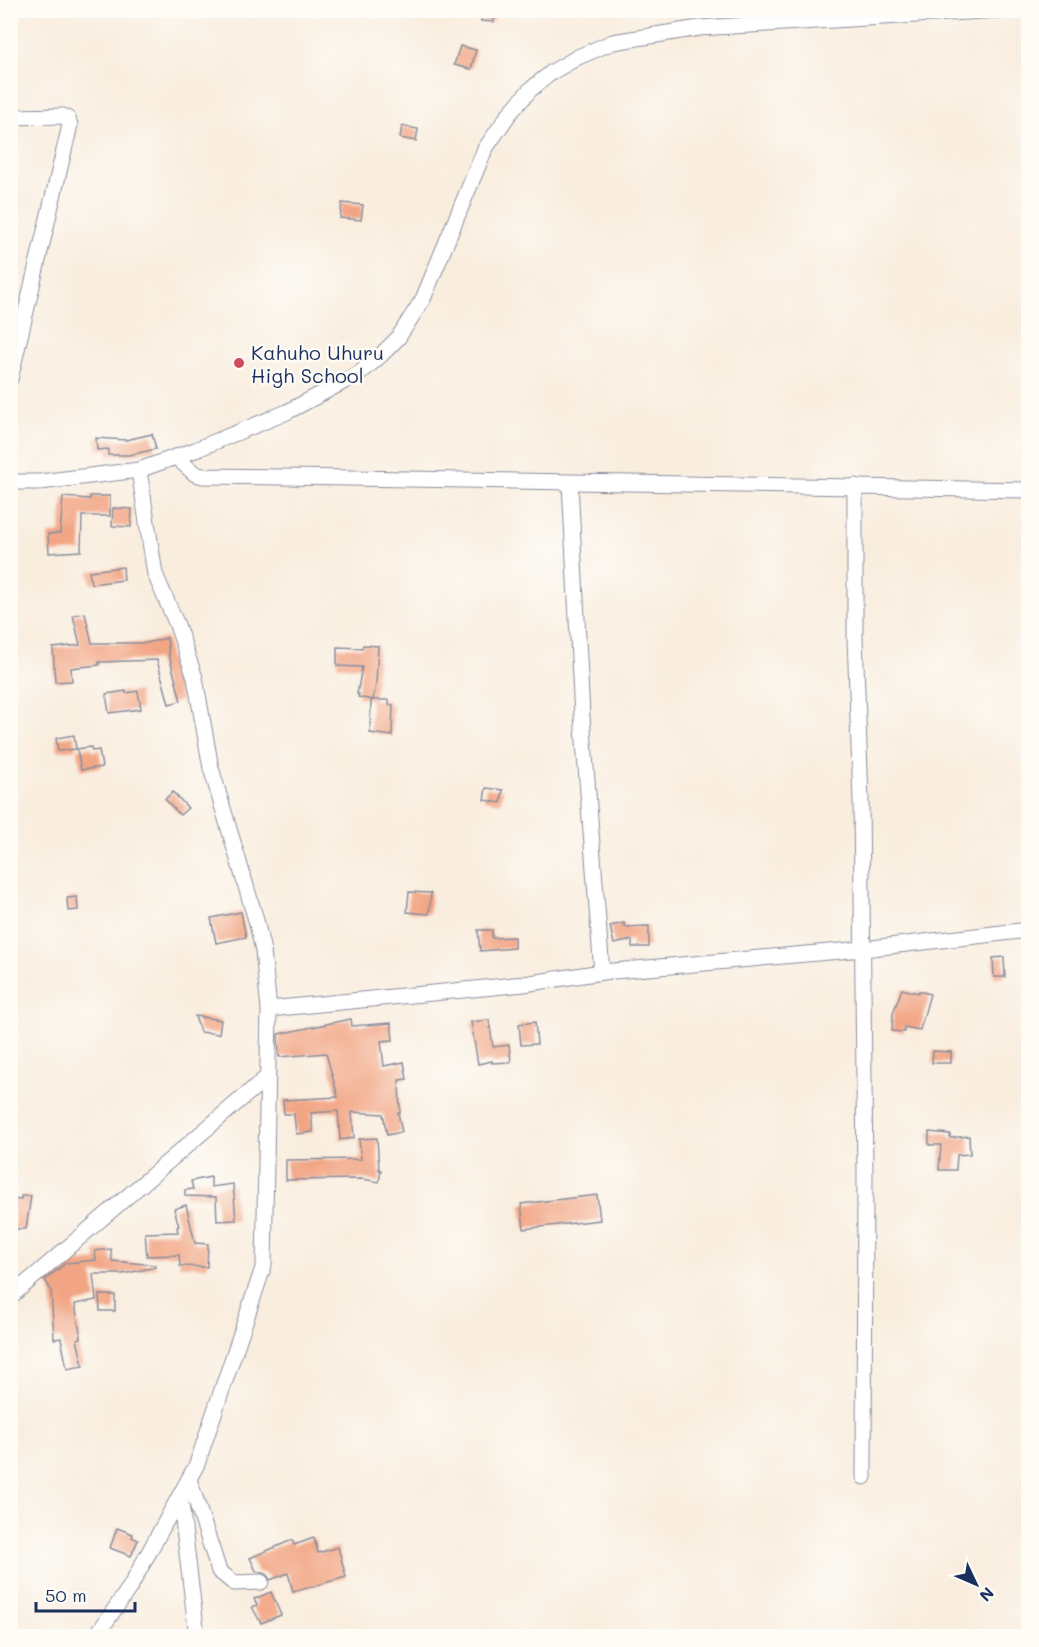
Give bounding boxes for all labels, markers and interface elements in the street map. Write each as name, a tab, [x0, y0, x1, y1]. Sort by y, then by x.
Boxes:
place label: Kahuho Uhuru High School	[251, 339, 384, 388]
marker: Kahuho Uhuru High School	[232, 356, 246, 370]
north arrow	[946, 1554, 1006, 1614]
scale bar	[36, 1575, 135, 1613]
text: 50 m	[45, 1583, 87, 1607]
text: N	[975, 1583, 999, 1606]

